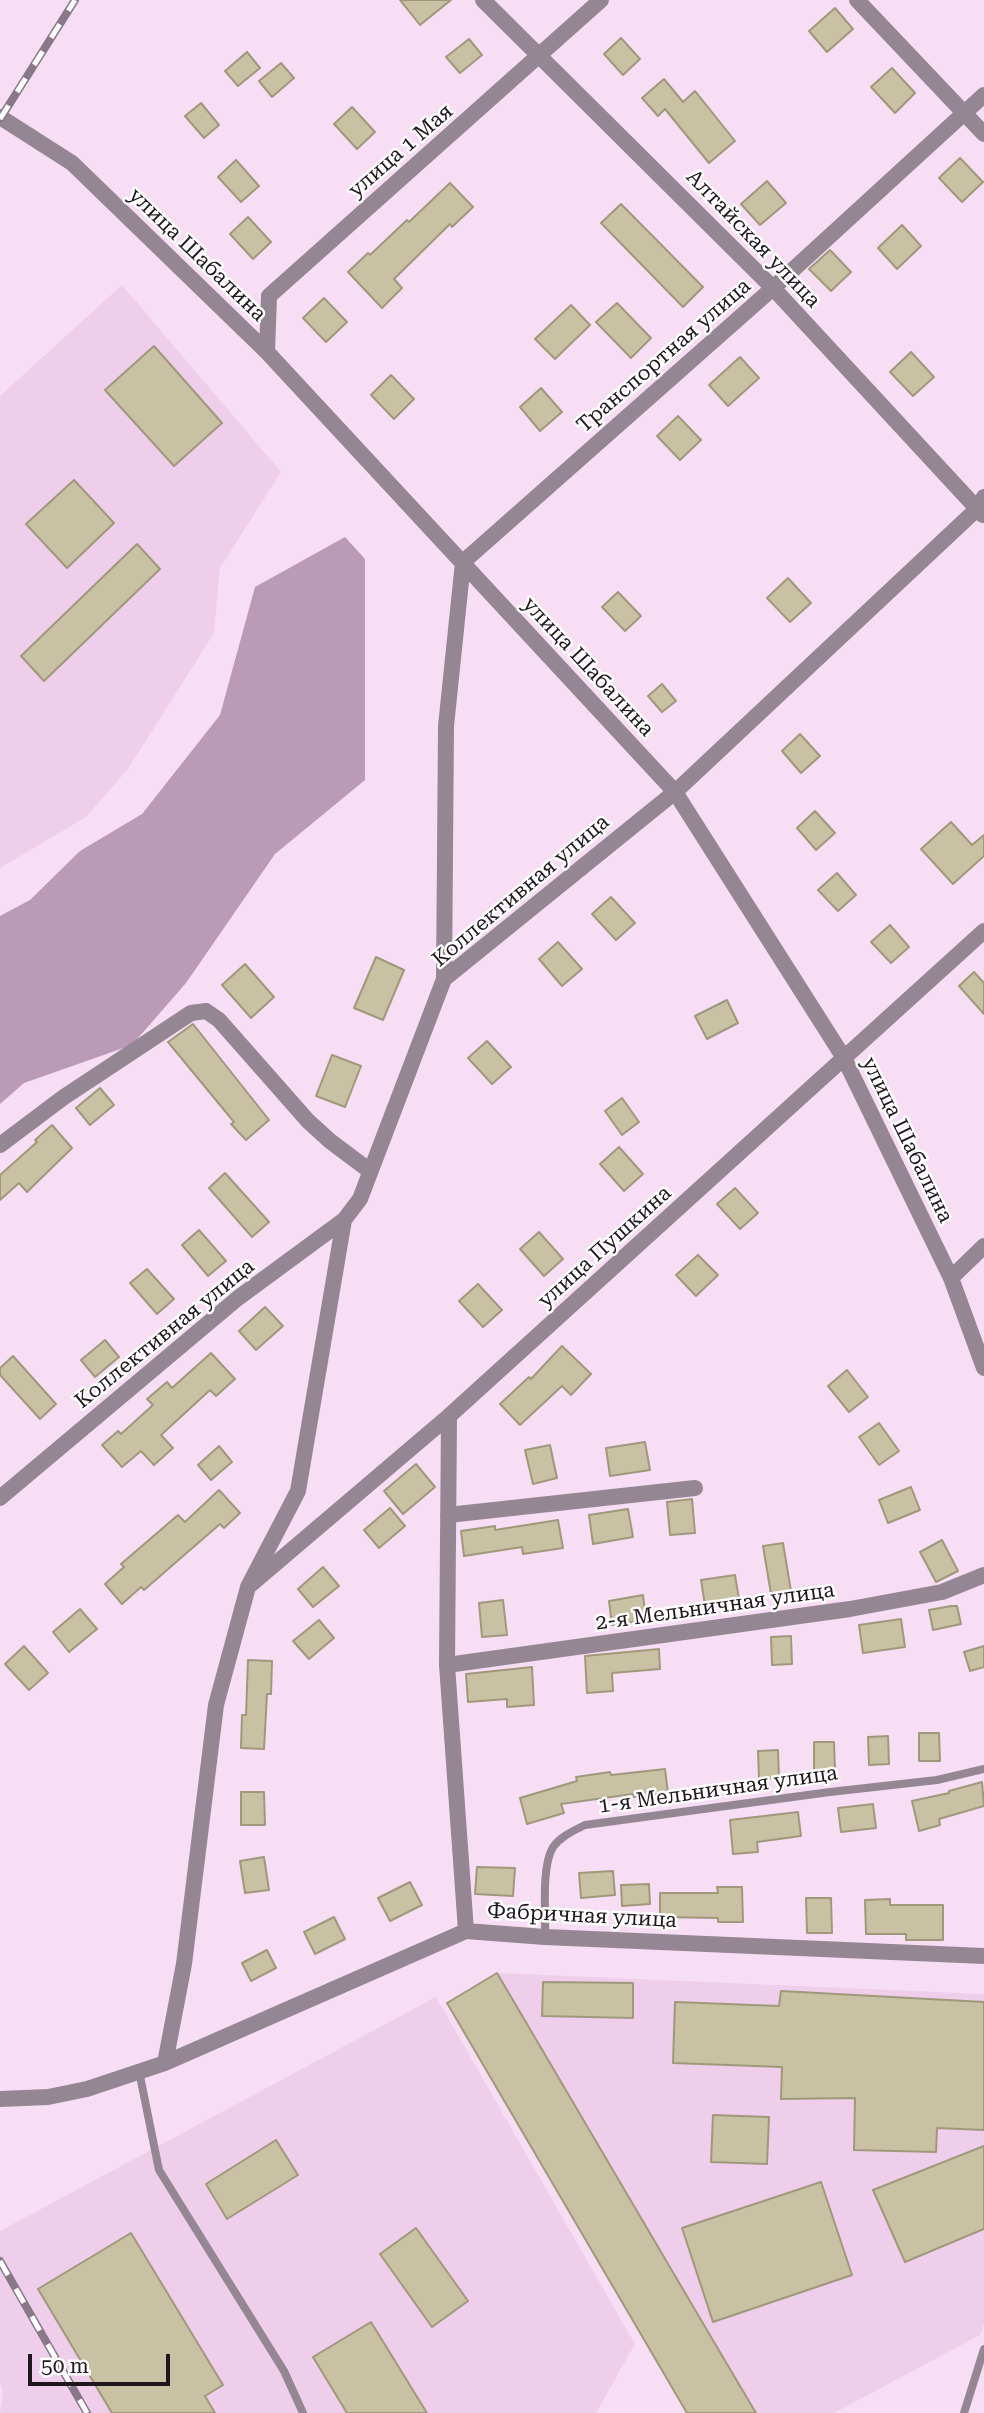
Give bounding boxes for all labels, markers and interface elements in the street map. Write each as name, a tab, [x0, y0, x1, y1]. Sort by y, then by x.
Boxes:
street label: улица 1 Мая	[344, 99, 458, 203]
street label: Алтайская улица	[681, 165, 825, 313]
street label: улица Шабалина	[123, 183, 271, 327]
street label: Транспортная улица	[572, 274, 756, 438]
street label: улица Шабалина	[517, 592, 659, 742]
street label: Коллективная улица	[427, 810, 615, 972]
street label: улица Шабалина	[856, 1053, 958, 1227]
street label: улица Пушкина	[533, 1181, 677, 1313]
street label: Коллективная улица	[70, 1254, 260, 1414]
street label: 2-я Мельничная улица	[594, 1578, 836, 1636]
street label: 1-я Мельничная улица	[597, 1761, 839, 1819]
street label: Фабричная улица	[487, 1898, 677, 1934]
scale bar	[32, 2340, 173, 2384]
text: 50 m	[41, 2354, 89, 2378]

